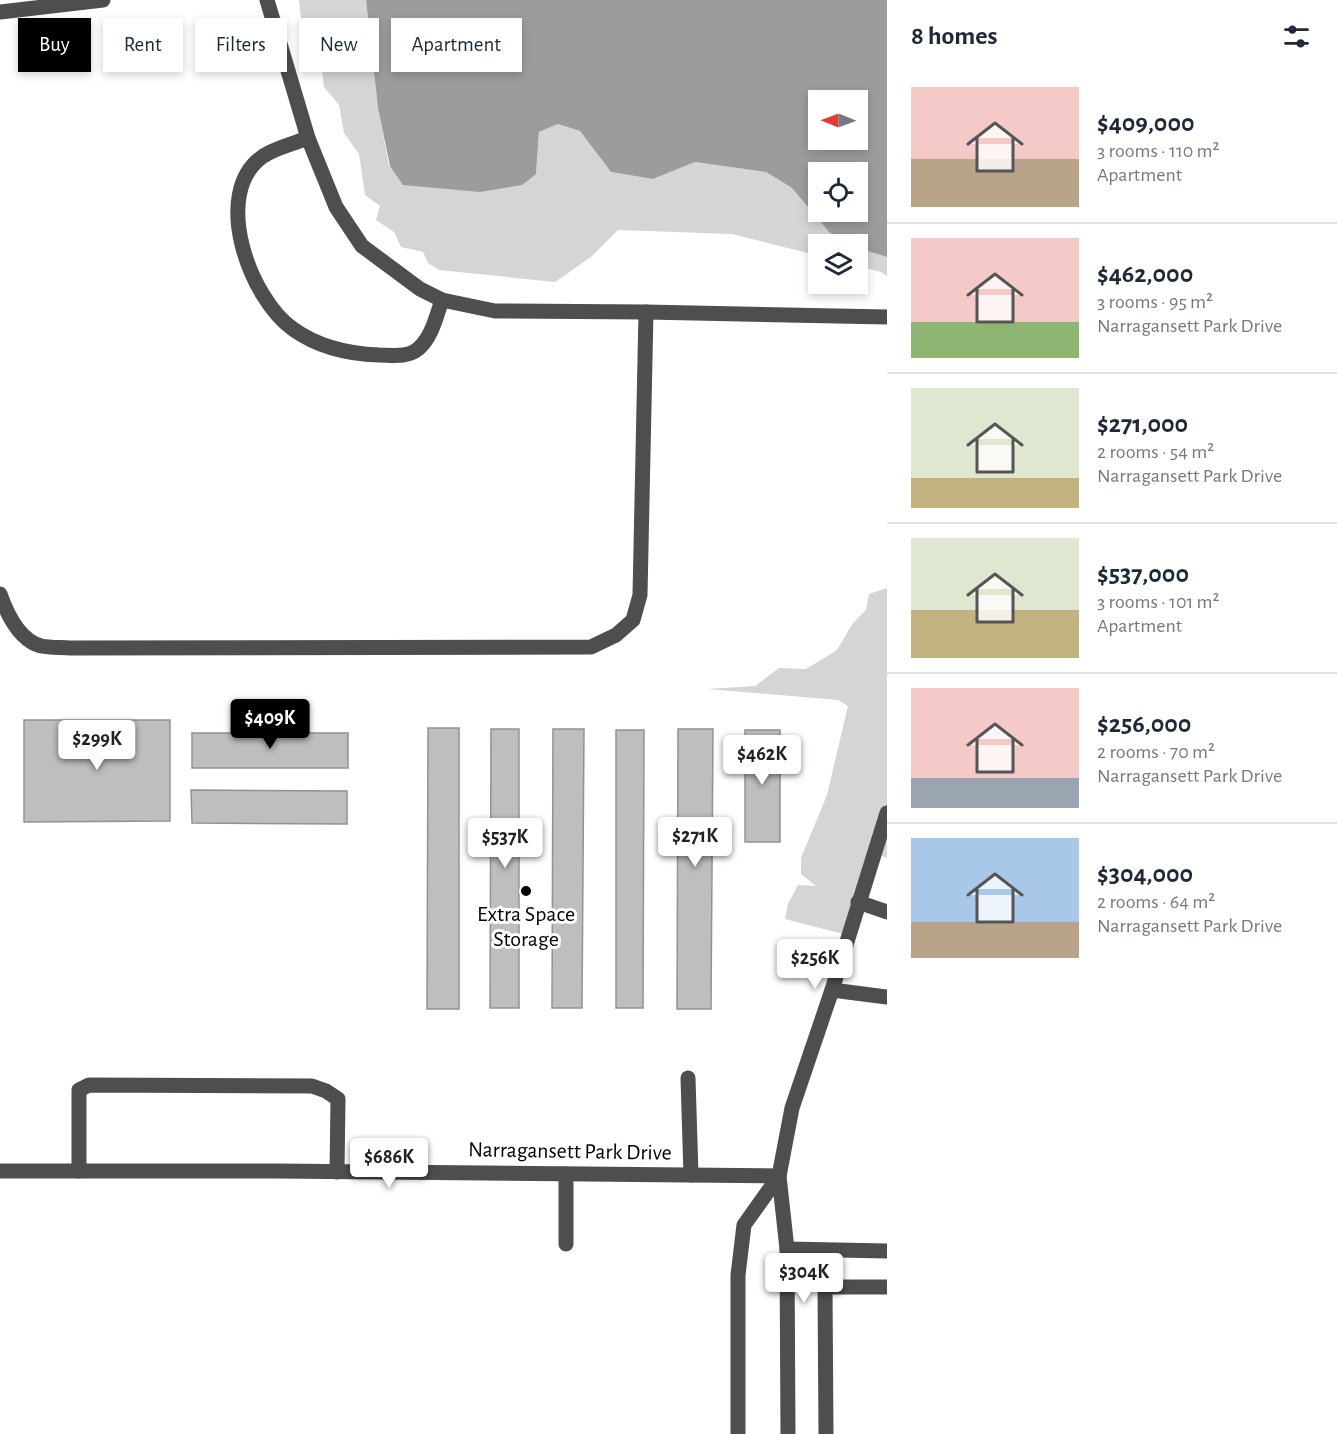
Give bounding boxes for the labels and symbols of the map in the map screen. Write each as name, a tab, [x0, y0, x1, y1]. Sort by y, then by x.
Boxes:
north arrow	[808, 90, 868, 150]
pin: $409K	[228, 699, 312, 750]
pin: $299K	[55, 720, 139, 771]
pin: $462K	[720, 735, 804, 786]
pin: $271K	[653, 817, 737, 868]
pin: $537K	[463, 818, 547, 869]
marker: Extra Space Storage	[519, 884, 533, 898]
place label: Extra Space Storage	[477, 903, 575, 950]
pin: $256K	[773, 939, 857, 990]
pin: $686K	[347, 1138, 431, 1189]
street label: Narragansett Park Drive	[468, 1138, 672, 1164]
pin: $304K	[762, 1253, 846, 1304]

